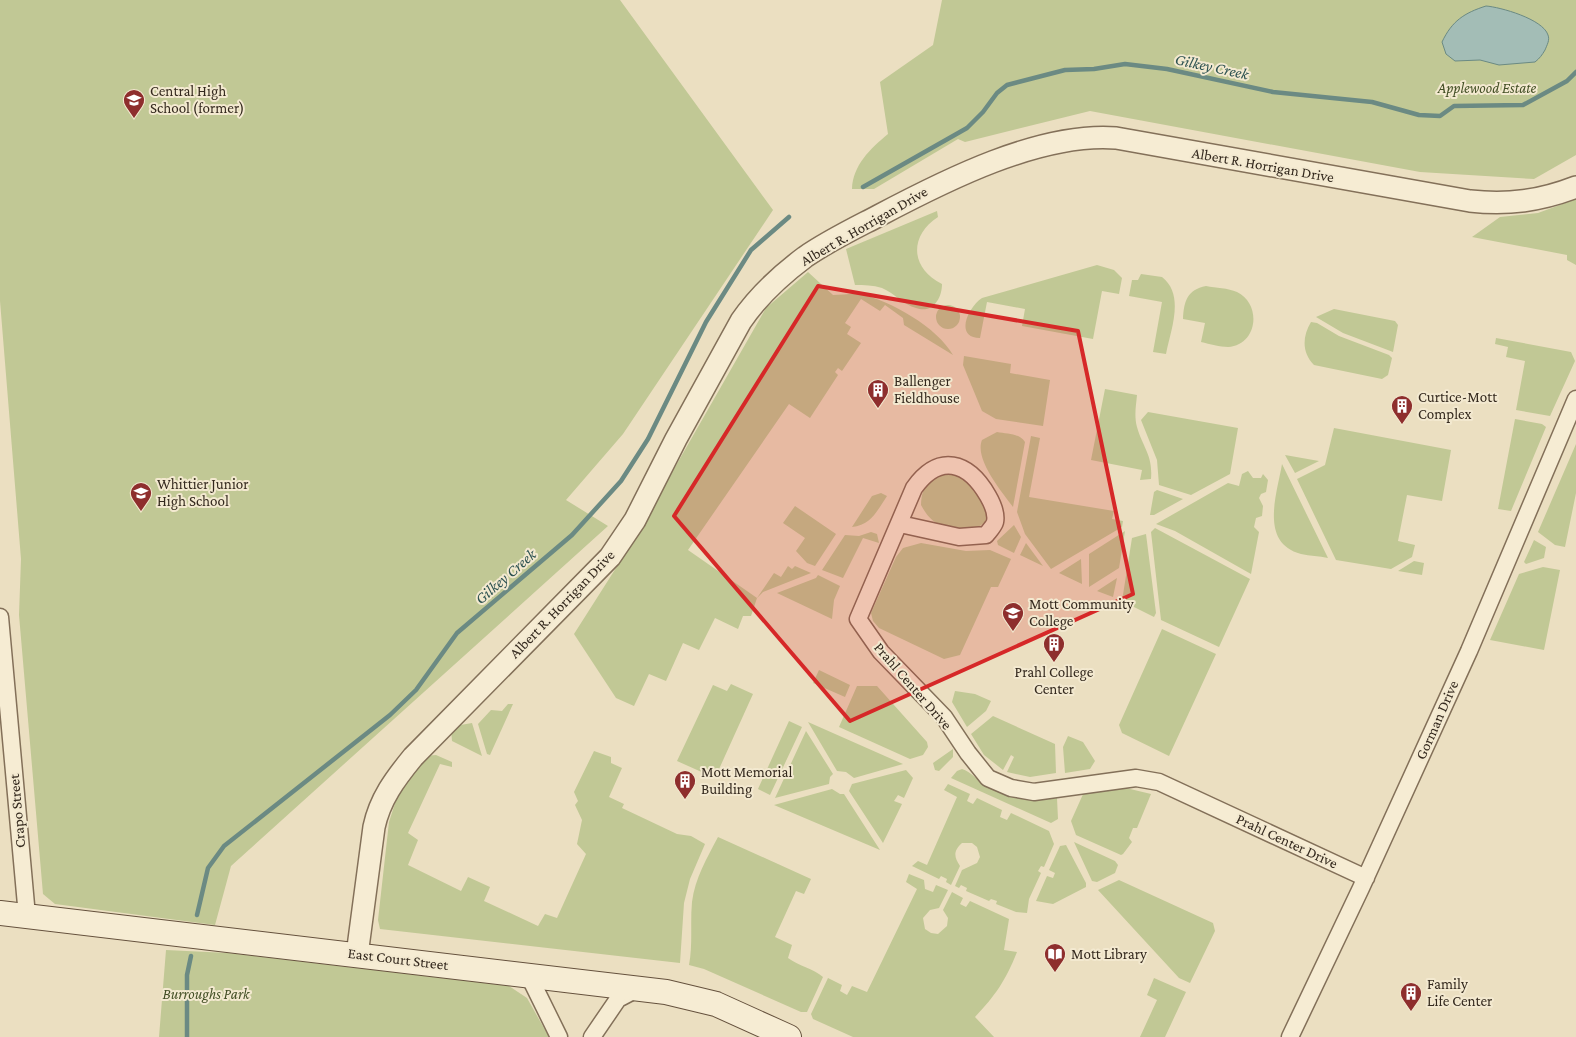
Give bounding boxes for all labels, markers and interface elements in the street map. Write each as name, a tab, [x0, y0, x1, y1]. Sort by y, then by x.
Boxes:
water label: Gilkey Creek	[1173, 50, 1251, 84]
park label: Applewood Estate	[1437, 80, 1537, 97]
place label: Central High School (former)	[150, 83, 244, 117]
school or university icon: Central High School (former)	[122, 88, 146, 119]
street label: Albert R. Horrigan Drive	[1191, 145, 1336, 186]
street label: Albert R. Horrigan Drive	[798, 183, 931, 270]
place label: Ballenger Fieldhouse	[894, 373, 960, 406]
building icon: Ballenger Fieldhouse	[866, 378, 890, 409]
place label: Curtice-Mott Complex	[1418, 389, 1498, 423]
building icon: Curtice-Mott Complex	[1390, 394, 1414, 425]
place label: Whittier Junior High School	[157, 476, 249, 510]
school or university icon: Whittier Junior High School	[129, 481, 153, 512]
water label: Gilkey Creek	[472, 545, 541, 608]
street label: Albert R. Horrigan Drive	[506, 546, 619, 662]
place label: Mott Community College	[1029, 596, 1134, 630]
school or university icon: Mott Community College	[1001, 601, 1025, 632]
building icon: Prahl College Center	[1042, 632, 1066, 663]
street label: Prahl Center Drive	[871, 639, 955, 733]
place label: Prahl College Center	[1015, 664, 1094, 697]
street label: Gorman Drive	[1412, 678, 1462, 762]
place label: Mott Memorial Building	[701, 764, 792, 798]
building icon: Mott Memorial Building	[673, 769, 697, 800]
street label: Crapo Street	[6, 772, 29, 849]
street label: Prahl Center Drive	[1234, 811, 1341, 872]
library icon: Mott Library	[1043, 942, 1067, 973]
street label: East Court Street	[347, 945, 450, 973]
place label: Mott Library	[1071, 946, 1147, 963]
place label: Family Life Center	[1427, 976, 1493, 1009]
building icon: Family Life Center	[1399, 981, 1423, 1012]
park label: Burroughs Park	[162, 986, 251, 1003]

